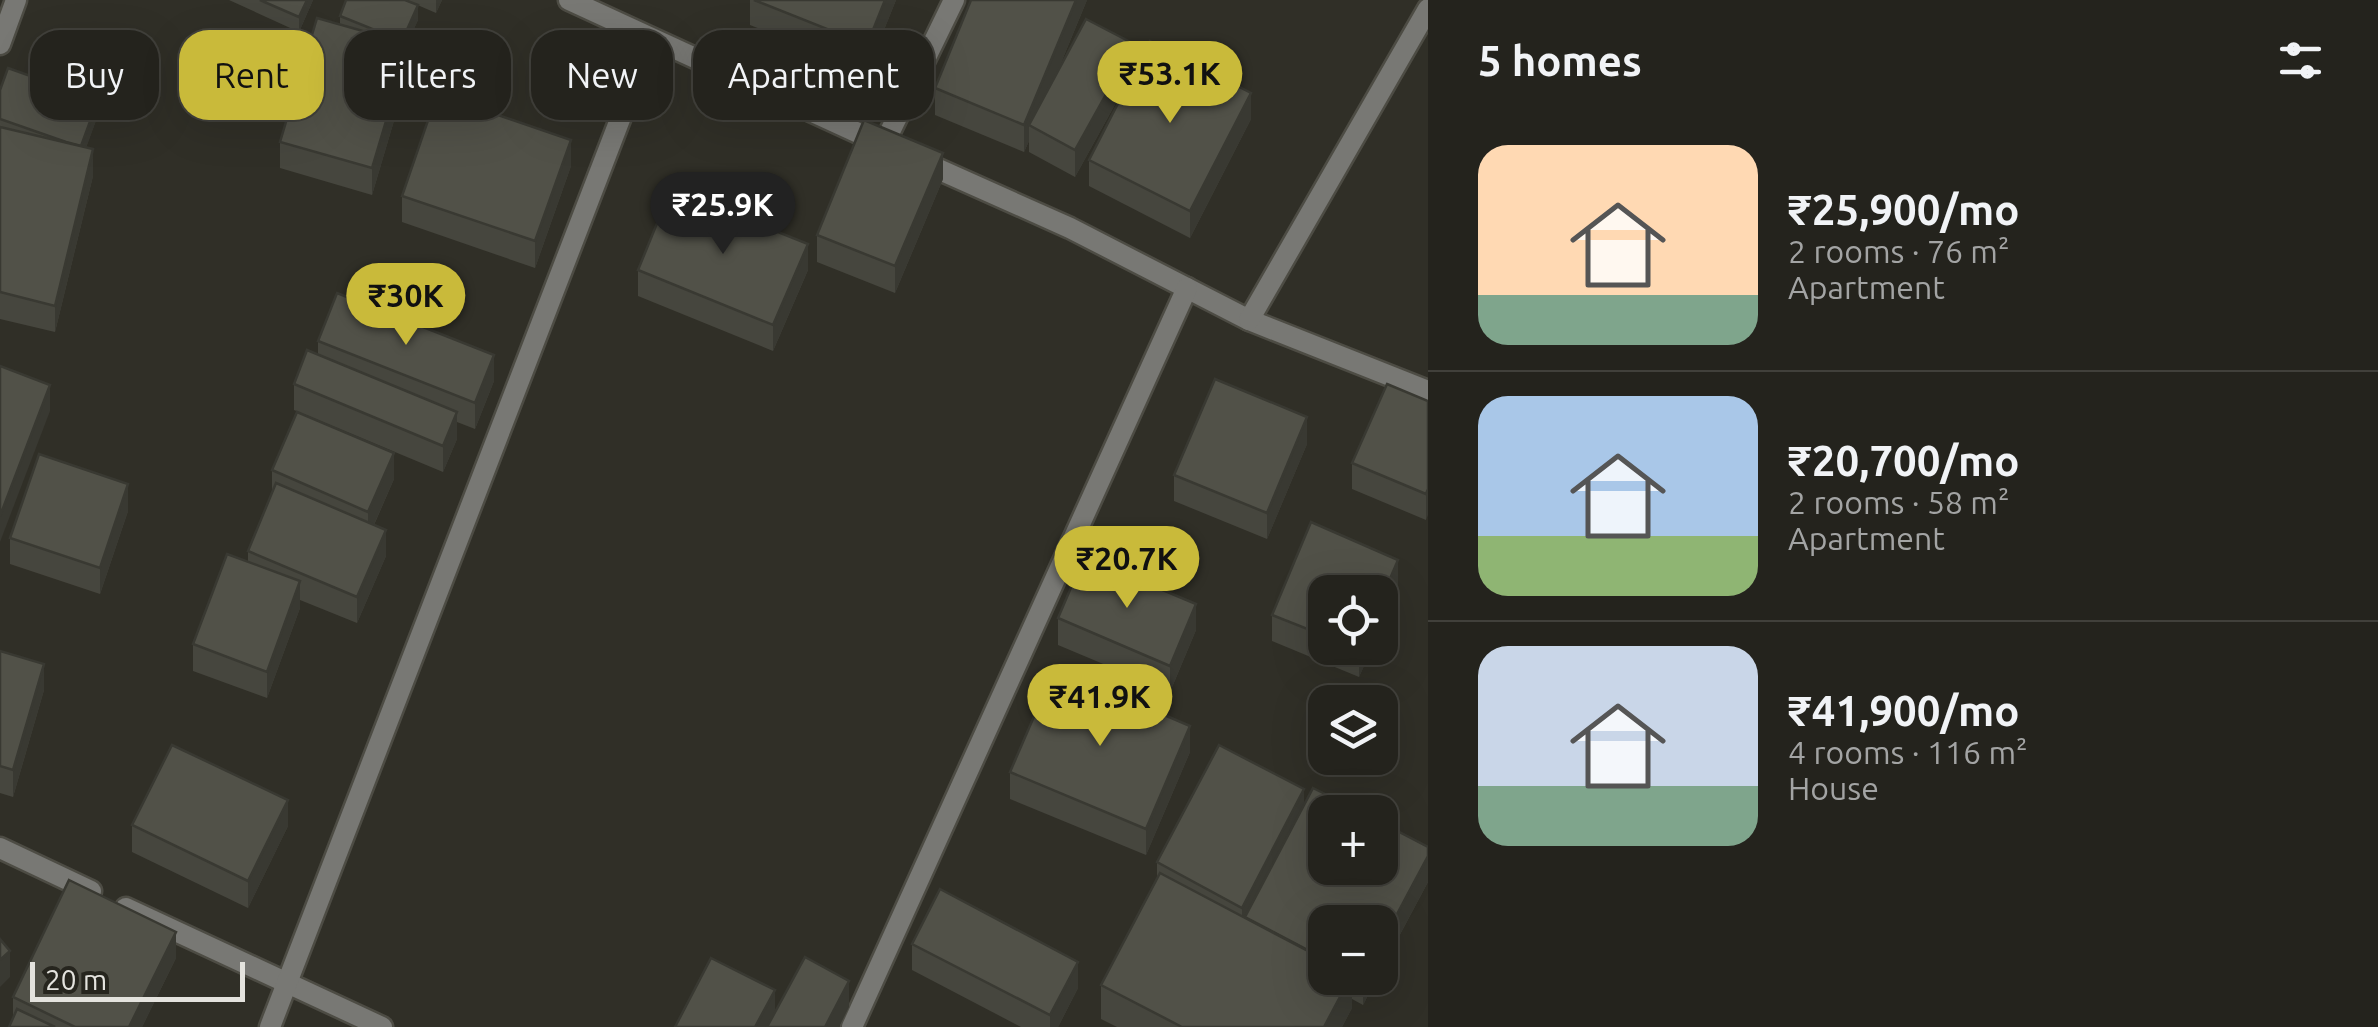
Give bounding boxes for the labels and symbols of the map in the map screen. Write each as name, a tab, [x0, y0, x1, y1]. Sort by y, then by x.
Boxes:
pin: ₹53.1K	[1089, 41, 1251, 126]
pin: ₹25.9K	[642, 172, 804, 257]
pin: ₹30K	[347, 263, 465, 348]
pin: ₹20.7K	[1046, 526, 1208, 611]
pin: ₹41.9K	[1019, 664, 1181, 749]
scale bar	[30, 957, 245, 1002]

